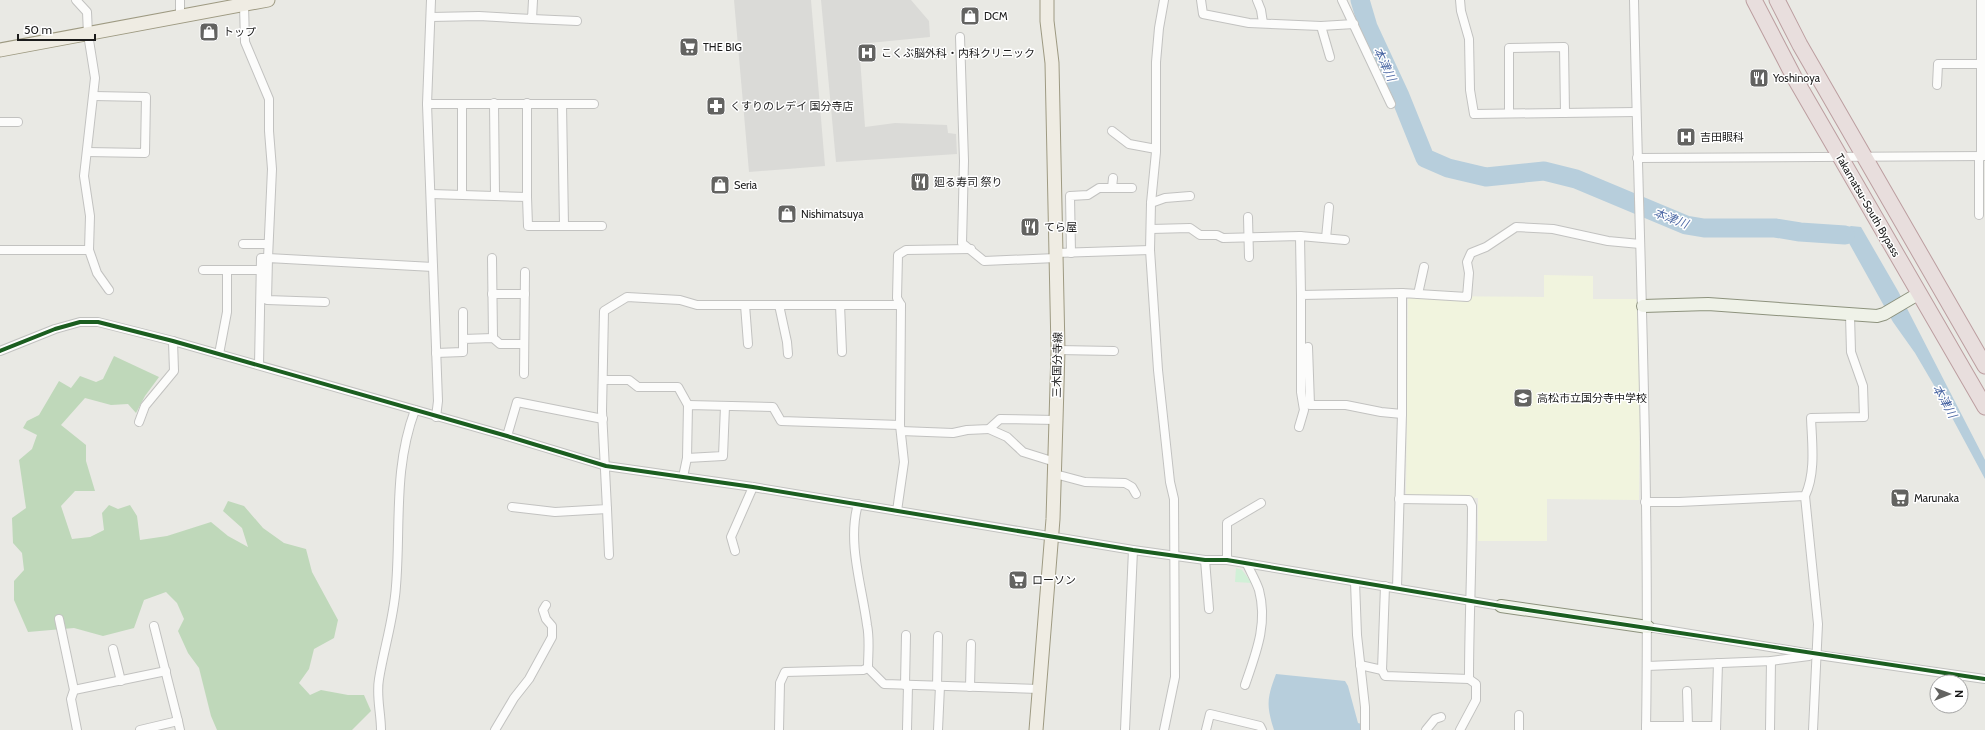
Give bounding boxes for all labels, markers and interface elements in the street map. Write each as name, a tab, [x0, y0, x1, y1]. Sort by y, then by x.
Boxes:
shop icon: DCM	[959, 5, 981, 27]
place label: DCM	[984, 9, 1008, 23]
scale bar	[18, 16, 95, 42]
shop icon: トップ	[198, 21, 220, 43]
text: 50 m	[24, 22, 52, 37]
place label: トップ	[223, 25, 256, 39]
supermarket icon: THE BIG	[678, 36, 700, 58]
place label: THE BIG	[703, 40, 742, 54]
hospital icon: こくぶ脳外科・内科クリニック	[856, 42, 878, 64]
water label: 本津川	[1371, 45, 1400, 85]
place label: こくぶ脳外科・内科クリニック	[881, 46, 1035, 60]
restaurant icon: Yoshinoya	[1748, 67, 1770, 89]
place label: Yoshinoya	[1772, 71, 1821, 85]
pharmacy icon: くすりのレデイ 国分寺店	[705, 95, 727, 117]
place label: くすりのレデイ 国分寺店	[730, 99, 853, 113]
hospital icon: 吉田眼科	[1675, 126, 1697, 148]
place label: 吉田眼科	[1700, 130, 1744, 144]
street label: Takamatsu-South Bypass	[1833, 151, 1903, 259]
restaurant icon: 廻る寿司 祭り	[909, 171, 931, 193]
shop icon: Seria	[709, 174, 731, 196]
place label: 廻る寿司 祭り	[934, 175, 1002, 189]
place label: Seria	[734, 178, 758, 192]
shop icon: Nishimatsuya	[776, 203, 798, 225]
water label: 本津川	[1652, 205, 1692, 232]
place label: Nishimatsuya	[801, 207, 864, 221]
restaurant icon: てら屋	[1019, 216, 1041, 238]
place label: てら屋	[1044, 220, 1077, 234]
street label: 三木国分寺線	[1049, 332, 1065, 398]
water label: 本津川	[1930, 382, 1961, 422]
school or university icon: 高松市立国分寺中学校	[1512, 387, 1534, 409]
place label: 高松市立国分寺中学校	[1537, 391, 1647, 405]
supermarket icon: Marunaka	[1889, 487, 1911, 509]
place label: Marunaka	[1914, 491, 1960, 505]
supermarket icon: ローソン	[1007, 569, 1029, 591]
place label: ローソン	[1032, 573, 1076, 587]
north arrow	[1929, 674, 1969, 714]
text: N	[1952, 690, 1966, 698]

